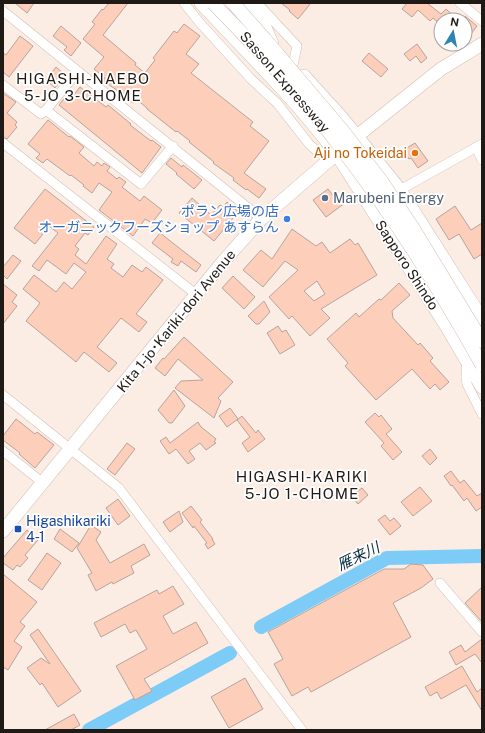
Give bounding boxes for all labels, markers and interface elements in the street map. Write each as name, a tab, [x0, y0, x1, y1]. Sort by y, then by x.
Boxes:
north arrow	[433, 12, 473, 52]
text: N	[449, 15, 460, 29]
street label: Sasson Expressway	[237, 28, 334, 136]
district label: HIGASHI-NAEBO 5-JO 3-CHOME	[16, 70, 150, 104]
place label: Aji no Tokeidai	[313, 145, 407, 161]
marker: Aji no Tokeidai	[410, 148, 420, 158]
place label: Marubeni Energy	[333, 190, 444, 206]
marker: Marubeni Energy	[320, 193, 330, 203]
place label: ポラン広場の店 オーガニックフーズショップ あすらん	[38, 203, 279, 235]
marker: ポラン広場の店 オーガニックフーズショップ あすらん	[282, 214, 292, 224]
street label: Sapporo Shindo	[372, 217, 442, 313]
street label: Kita 1-jo･Kariki-dori Avenue	[114, 246, 239, 395]
district label: HIGASHI-KARIKI 5-JO 1-CHOME	[236, 468, 368, 502]
place label: Higashikariki 4-1	[26, 513, 111, 545]
marker: Higashikariki 4-1	[13, 524, 23, 534]
water label: 雁来川	[334, 538, 384, 574]

